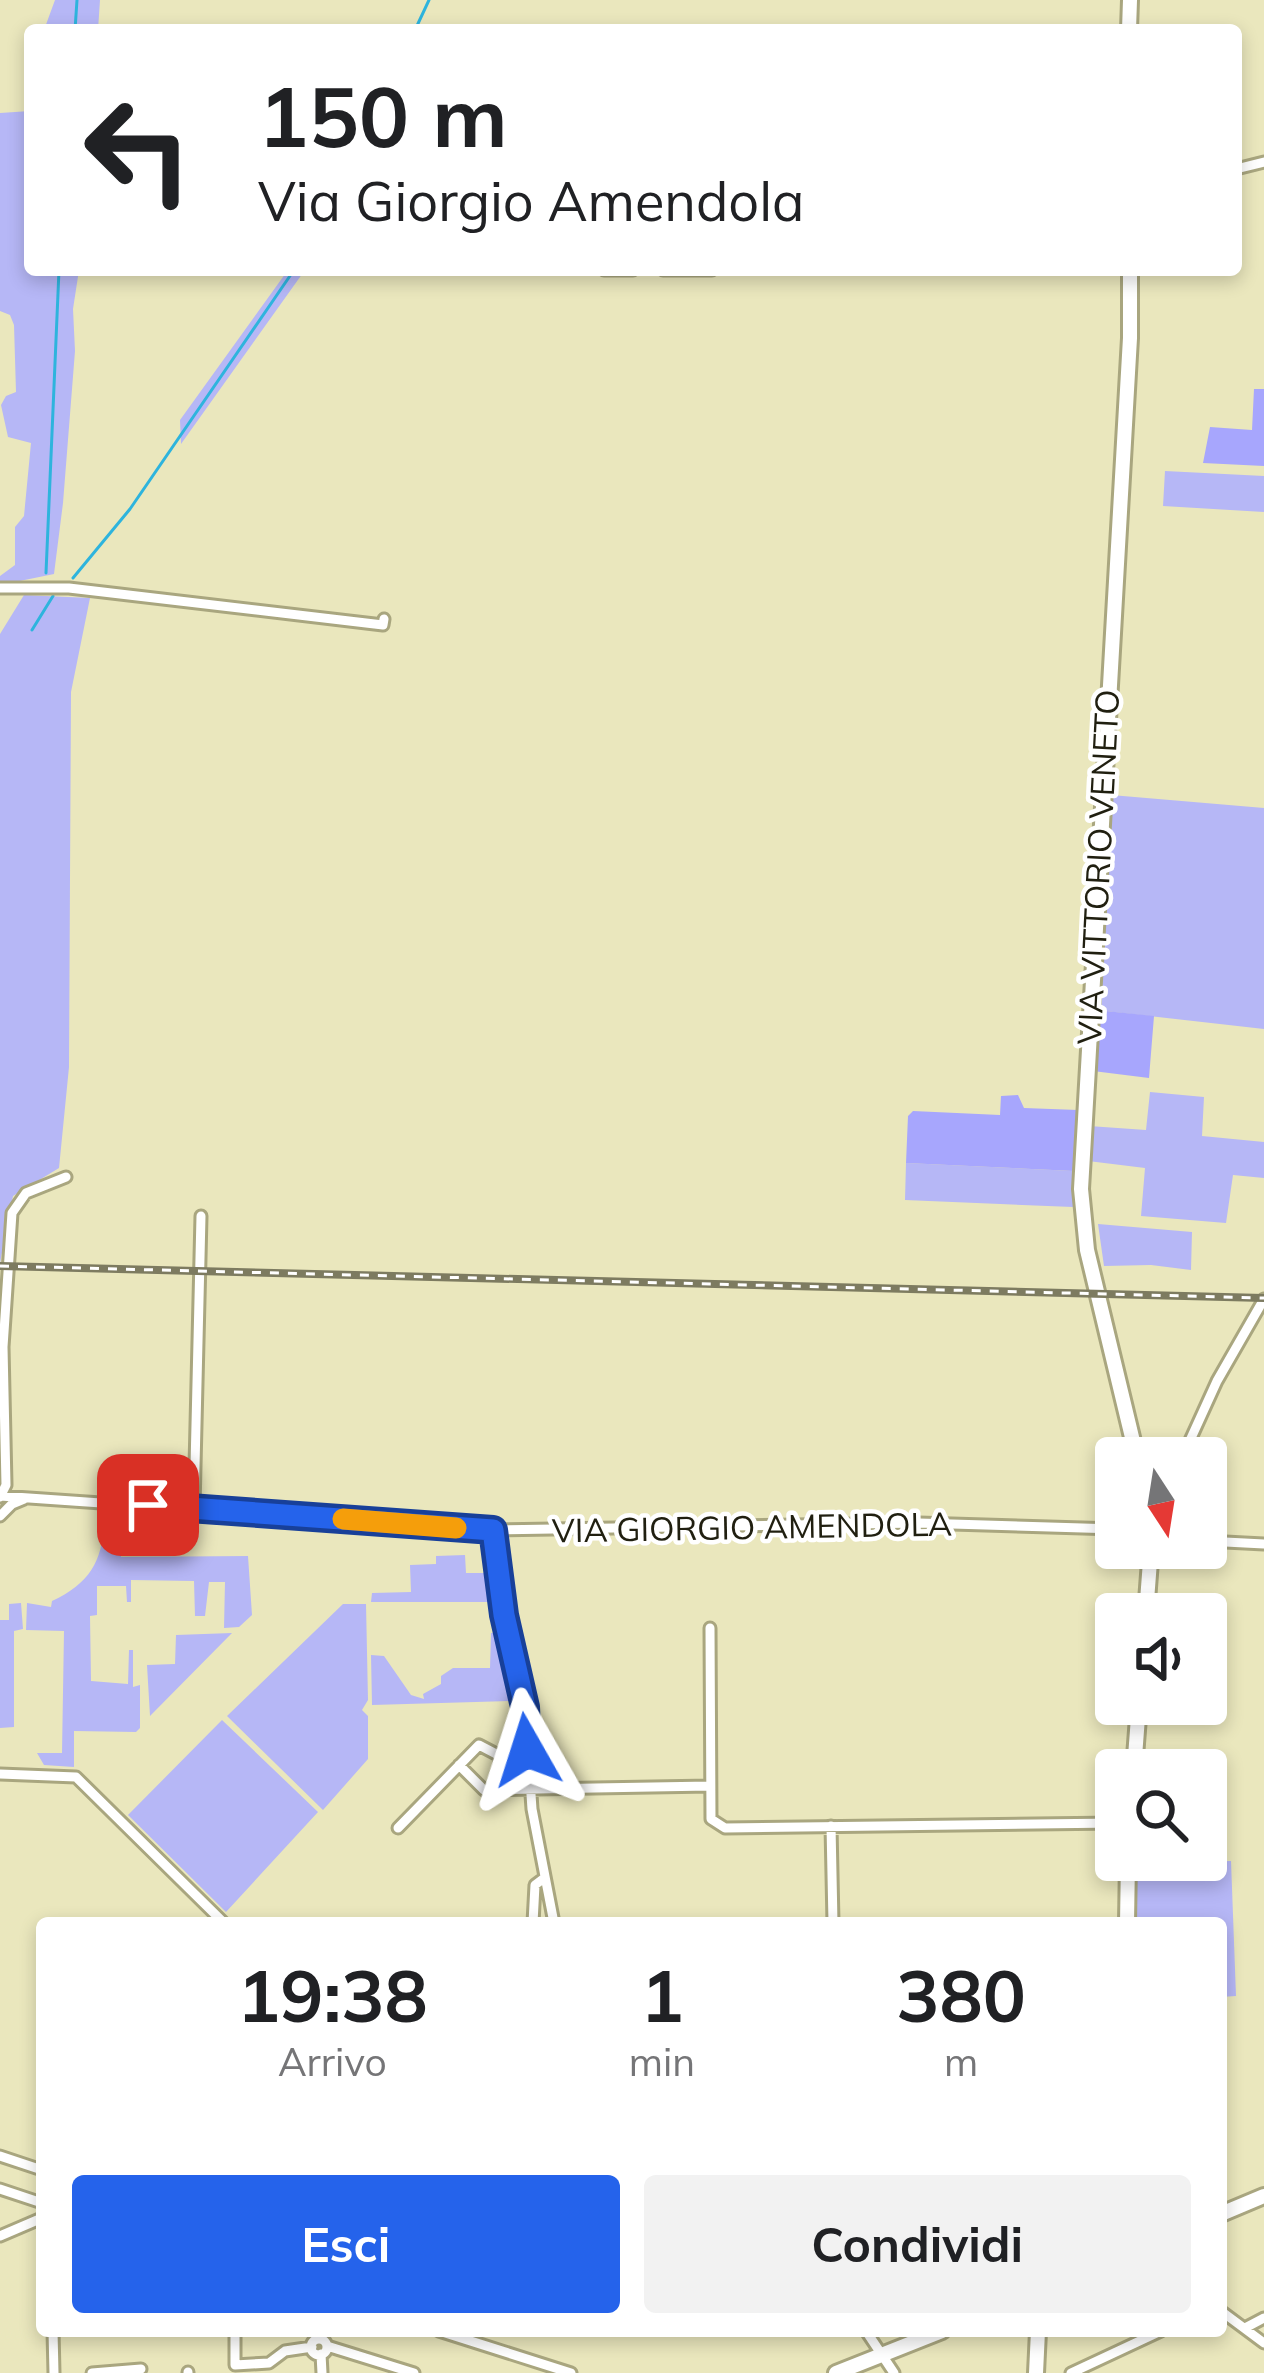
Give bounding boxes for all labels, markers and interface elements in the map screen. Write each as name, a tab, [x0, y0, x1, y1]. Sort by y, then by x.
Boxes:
text: 150 m	[258, 63, 508, 168]
icon: left	[60, 72, 216, 228]
text: Via Giorgio Amendola	[258, 167, 804, 235]
street label: VIA VITTORIO VENETO	[1068, 688, 1127, 1046]
north arrow	[1095, 1437, 1227, 1569]
map controls	[1095, 1437, 1227, 1881]
pin	[97, 1454, 199, 1556]
icon: arrive	[115, 1472, 181, 1538]
street label: VIA GIORGIO AMENDOLA	[551, 1503, 952, 1550]
button: sound	[1095, 1593, 1227, 1725]
position arrow	[464, 1687, 590, 1813]
button: search	[1095, 1749, 1227, 1881]
text: 19:38	[237, 1950, 428, 2040]
text: 1	[640, 1950, 684, 2040]
text: 380	[896, 1950, 1026, 2040]
text: Arrivo	[278, 2037, 387, 2086]
text: min	[629, 2037, 695, 2086]
text: m	[944, 2037, 978, 2086]
button: Esci	[72, 2175, 620, 2313]
button: Condividi	[644, 2175, 1191, 2313]

